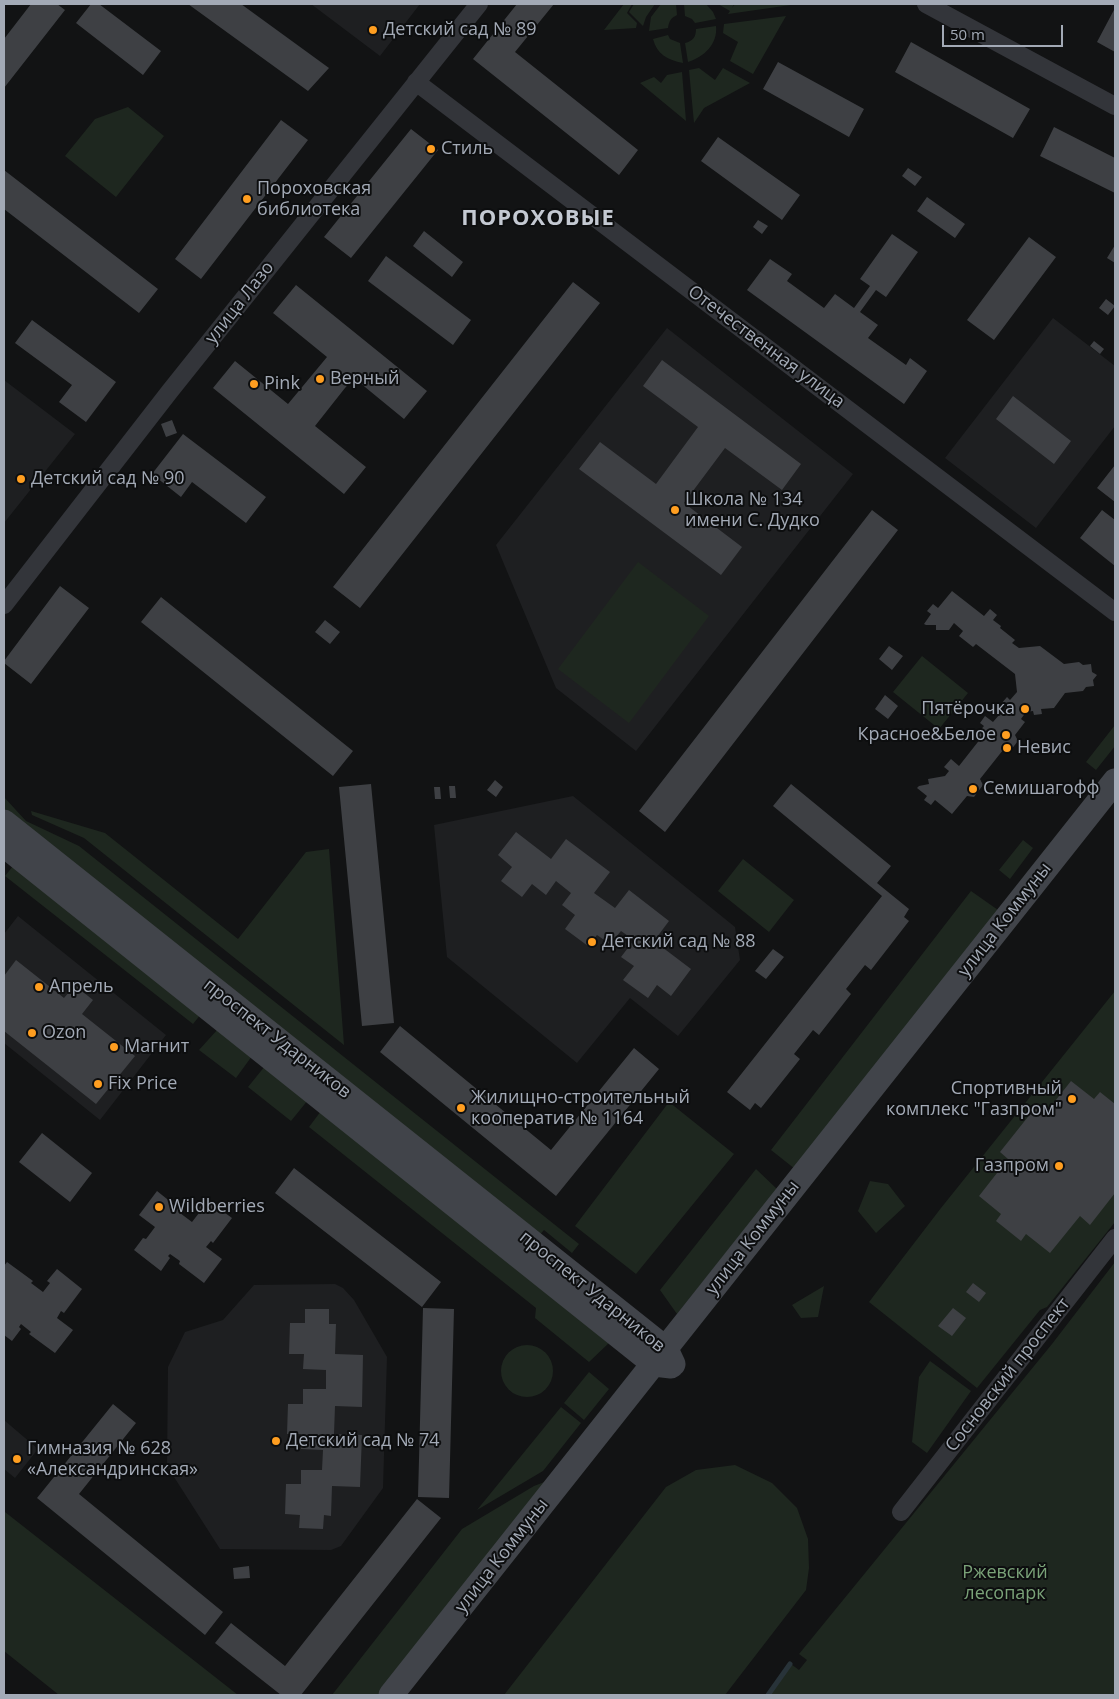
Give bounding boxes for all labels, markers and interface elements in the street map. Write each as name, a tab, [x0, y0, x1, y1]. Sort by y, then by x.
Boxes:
scale bar	[944, 15, 1065, 47]
place label: Детский сад № 89	[383, 19, 537, 41]
marker: Детский сад № 89	[367, 24, 379, 36]
text: 50 m	[950, 24, 985, 44]
place label: Стиль	[441, 138, 493, 160]
marker: Стиль	[425, 143, 437, 155]
place label: Пороховская библиотека	[257, 178, 371, 220]
marker: Пороховская библиотека	[241, 193, 253, 205]
district label: ПОРОХОВЫЕ	[460, 206, 616, 232]
street label: улица Лазо	[201, 257, 279, 349]
street label: Отечественная улица	[683, 281, 849, 413]
place label: Верный	[330, 368, 399, 390]
place label: Pink	[264, 373, 300, 395]
marker: Верный	[314, 373, 326, 385]
marker: Pink	[248, 378, 260, 390]
place label: Детский сад № 90	[31, 468, 185, 490]
marker: Детский сад № 90	[15, 473, 27, 485]
place label: Школа № 134 имени С. Дудко	[685, 489, 820, 532]
marker: Школа № 134 имени С. Дудко	[669, 504, 681, 516]
place label: Пятёрочка	[921, 698, 1015, 720]
marker: Пятёрочка	[1019, 703, 1031, 715]
place label: Красное&Белое	[858, 724, 996, 746]
marker: Красное&Белое	[1000, 729, 1012, 741]
place label: Невис	[1017, 737, 1071, 759]
marker: Невис	[1001, 742, 1013, 754]
place label: Семишагофф	[983, 778, 1099, 800]
marker: Семишагофф	[967, 783, 979, 795]
street label: улица Коммуны	[954, 859, 1056, 981]
place label: Детский сад № 88	[602, 931, 756, 953]
marker: Детский сад № 88	[586, 936, 598, 948]
street label: проспект Ударников	[199, 975, 355, 1103]
place label: Апрель	[49, 976, 114, 998]
marker: Апрель	[33, 981, 45, 993]
place label: Ozon	[42, 1022, 86, 1044]
marker: Ozon	[26, 1027, 38, 1039]
place label: Магнит	[124, 1036, 189, 1058]
marker: Магнит	[108, 1041, 120, 1053]
place label: Fix Price	[108, 1073, 177, 1095]
marker: Fix Price	[92, 1078, 104, 1090]
place label: Cпортивный комплекс "Газпром"	[886, 1078, 1062, 1120]
place label: Жилищно-строительный кооператив № 1164	[471, 1087, 690, 1130]
marker: Cпортивный комплекс "Газпром"	[1066, 1093, 1078, 1105]
marker: Жилищно-строительный кооператив № 1164	[455, 1102, 467, 1114]
place label: Газпром	[975, 1155, 1049, 1177]
marker: Газпром	[1053, 1160, 1065, 1172]
street label: улица Коммуны	[702, 1177, 804, 1299]
place label: Wildberries	[169, 1196, 265, 1218]
marker: Wildberries	[153, 1201, 165, 1213]
street label: проспект Ударников	[515, 1227, 669, 1357]
street label: Сосновский проспект	[941, 1294, 1075, 1456]
place label: Детский сад № 74	[286, 1430, 440, 1452]
marker: Детский сад № 74	[270, 1435, 282, 1447]
place label: Гимназия № 628 «Александринская»	[27, 1438, 198, 1480]
marker: Гимназия № 628 «Александринская»	[11, 1453, 23, 1465]
street label: улица Коммуны	[451, 1495, 553, 1617]
park label: Ржевский лесопарк	[962, 1562, 1048, 1605]

